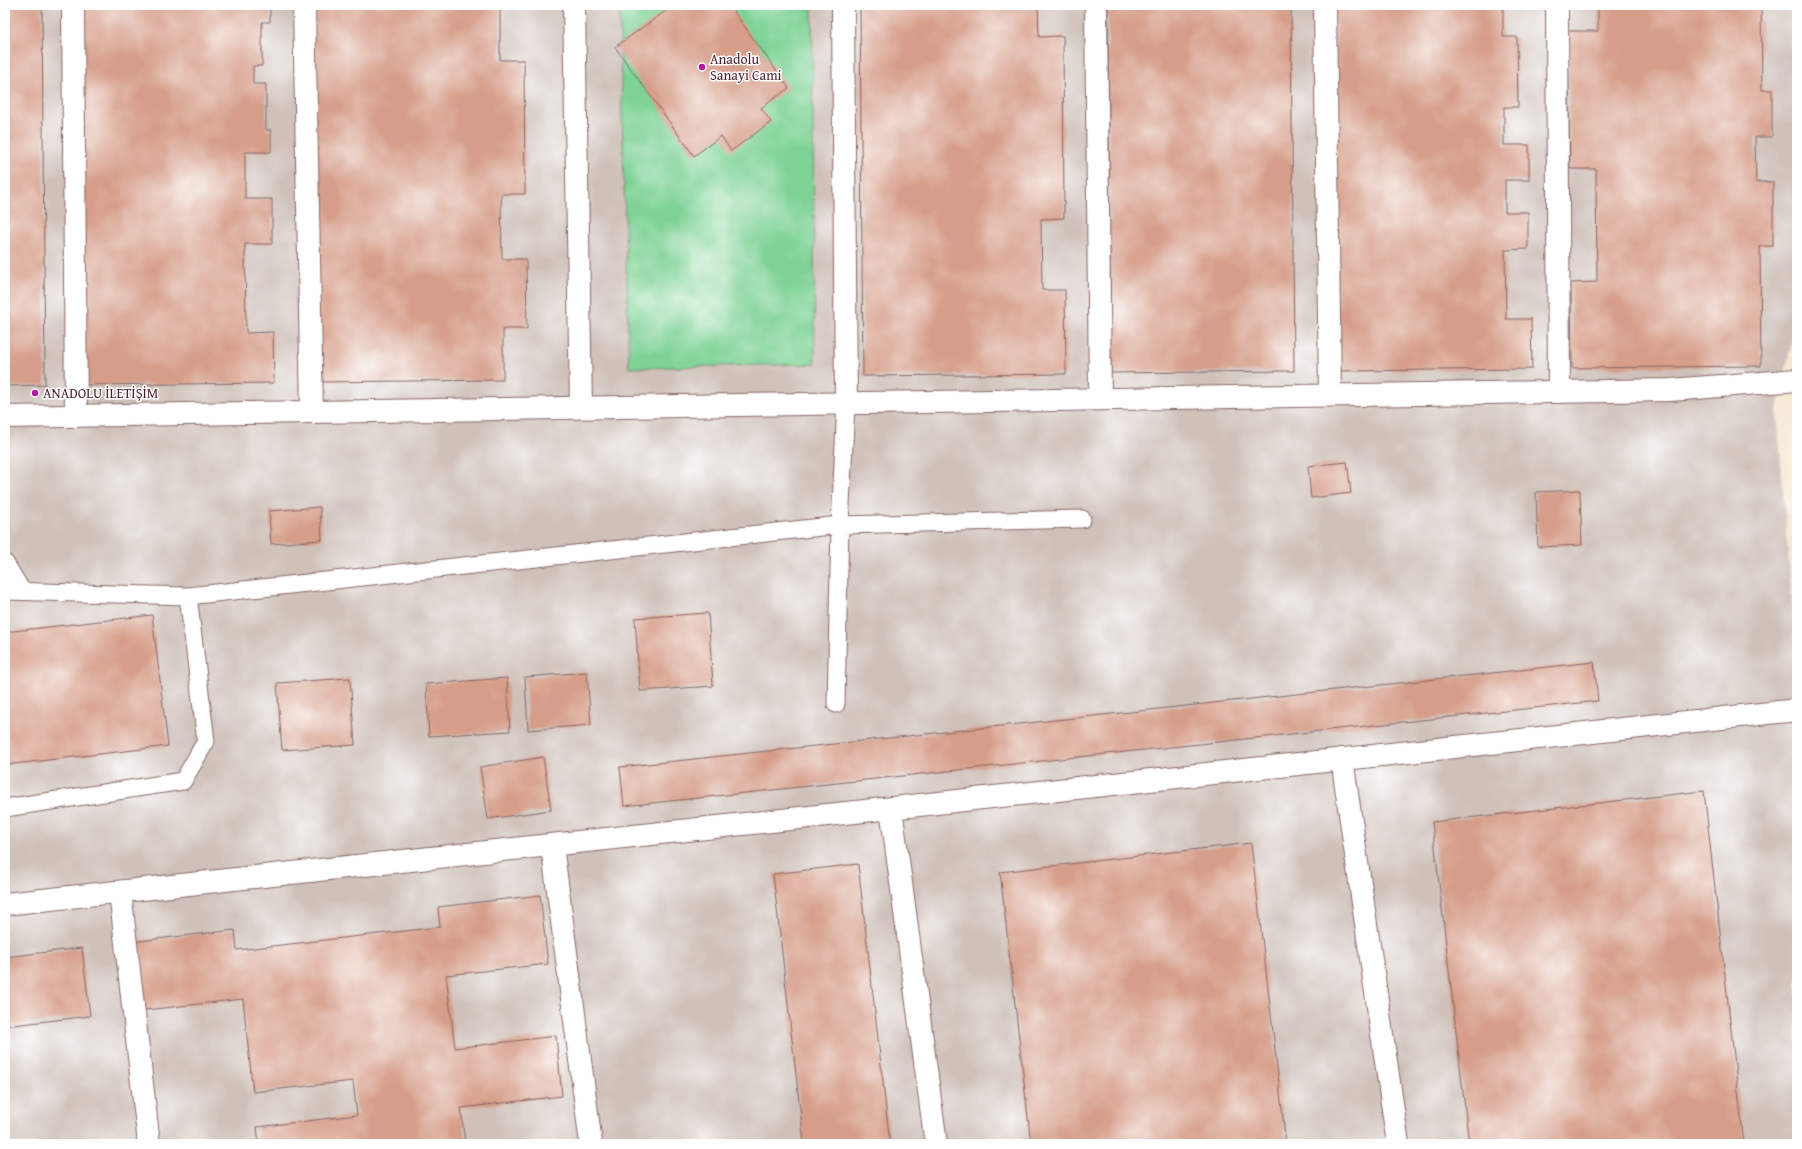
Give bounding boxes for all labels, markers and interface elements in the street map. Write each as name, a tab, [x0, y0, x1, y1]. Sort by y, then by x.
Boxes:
place label: Anadolu Sanayi Cami	[710, 49, 782, 85]
marker: Anadolu Sanayi Cami	[697, 62, 707, 72]
place label: ANADOLU İLETİŞİM	[43, 383, 158, 403]
marker: ANADOLU İLETİŞİM	[30, 388, 40, 398]

